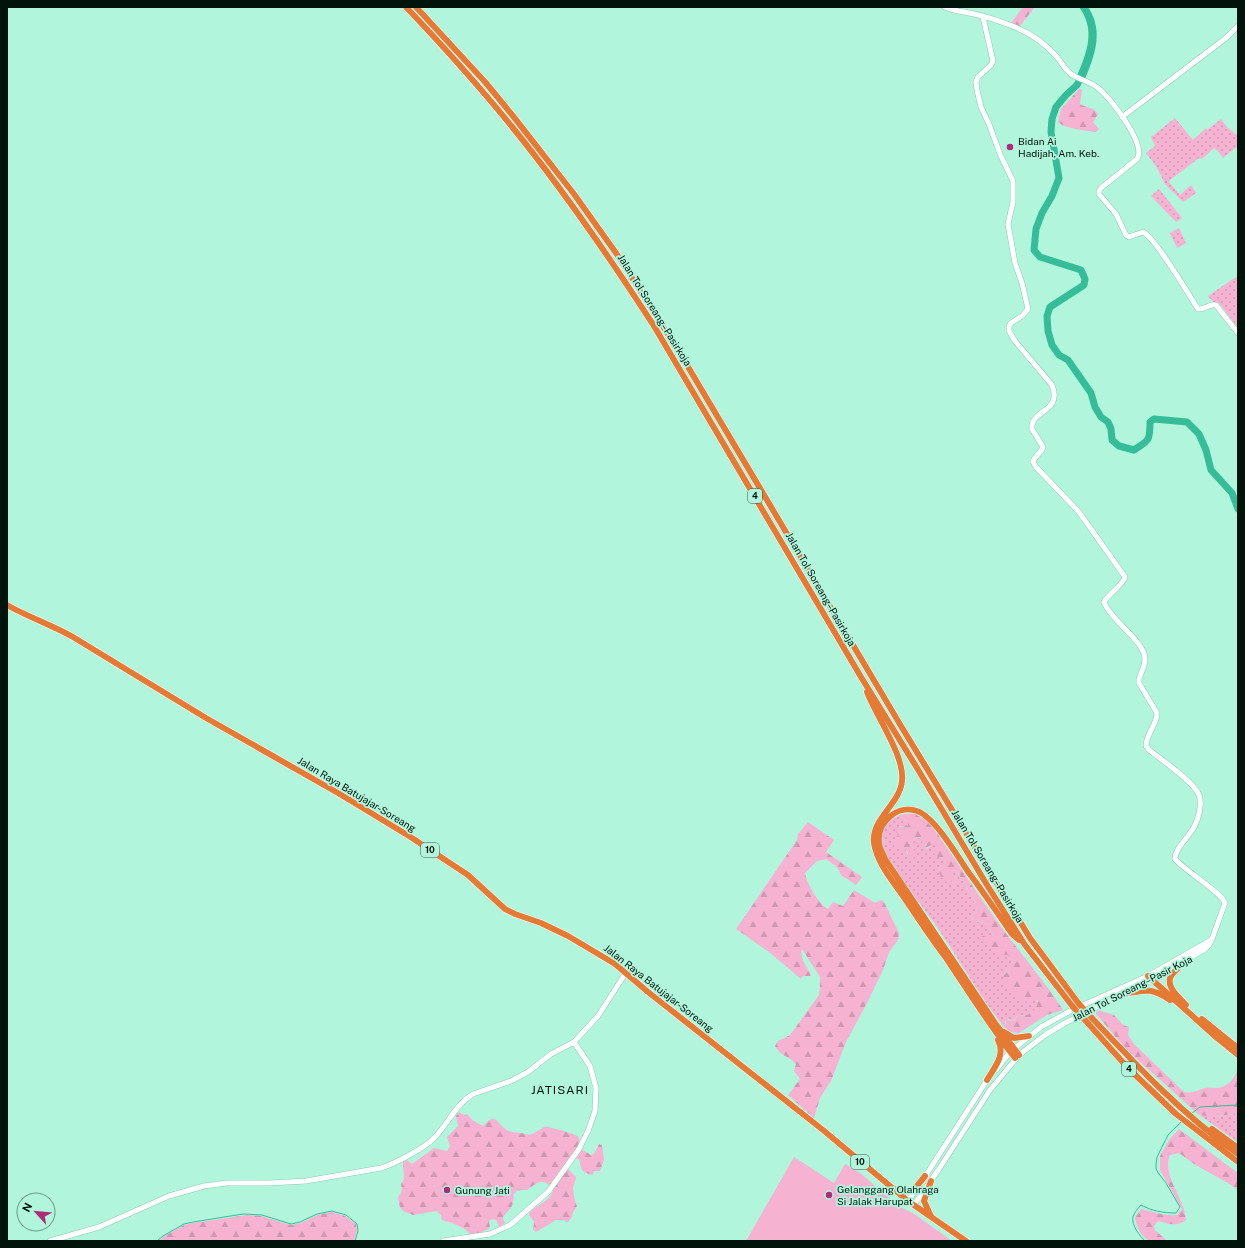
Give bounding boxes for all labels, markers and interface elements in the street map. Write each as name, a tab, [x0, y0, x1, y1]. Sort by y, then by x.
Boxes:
place label: Bidan Ai Hadijah, Am. Keb.	[1018, 135, 1099, 159]
marker: Bidan Ai Hadijah, Am. Keb.	[1005, 142, 1015, 152]
street label: Jalan Tol Soreang–Pasirkoja	[616, 252, 694, 368]
road number: 4	[748, 489, 762, 503]
street label: Jalan Tol Soreang–Pasirkoja	[783, 530, 859, 648]
street label: Jalan Raya Batujajar-Soreang	[296, 754, 418, 834]
street label: Jalan Tol Soreang–Pasirkoja	[950, 807, 1026, 925]
road number: 10	[421, 843, 439, 857]
street label: Jalan Raya Batujajar-Soreang	[602, 942, 716, 1034]
street label: Jalan Tol Soreang–Pasir Koja	[1070, 952, 1194, 1024]
road number: 4	[1122, 1062, 1136, 1076]
district label: JATISARI	[531, 1083, 589, 1097]
road number: 10	[851, 1155, 869, 1169]
place label: Gelanggang Olahraga Si Jalak Harupat	[837, 1183, 939, 1207]
place label: Gunung Jati	[455, 1184, 510, 1196]
marker: Gunung Jati	[442, 1185, 452, 1195]
marker: Gelanggang Olahraga Si Jalak Harupat	[824, 1190, 834, 1200]
north arrow	[16, 1192, 56, 1232]
text: N	[20, 1201, 34, 1214]

